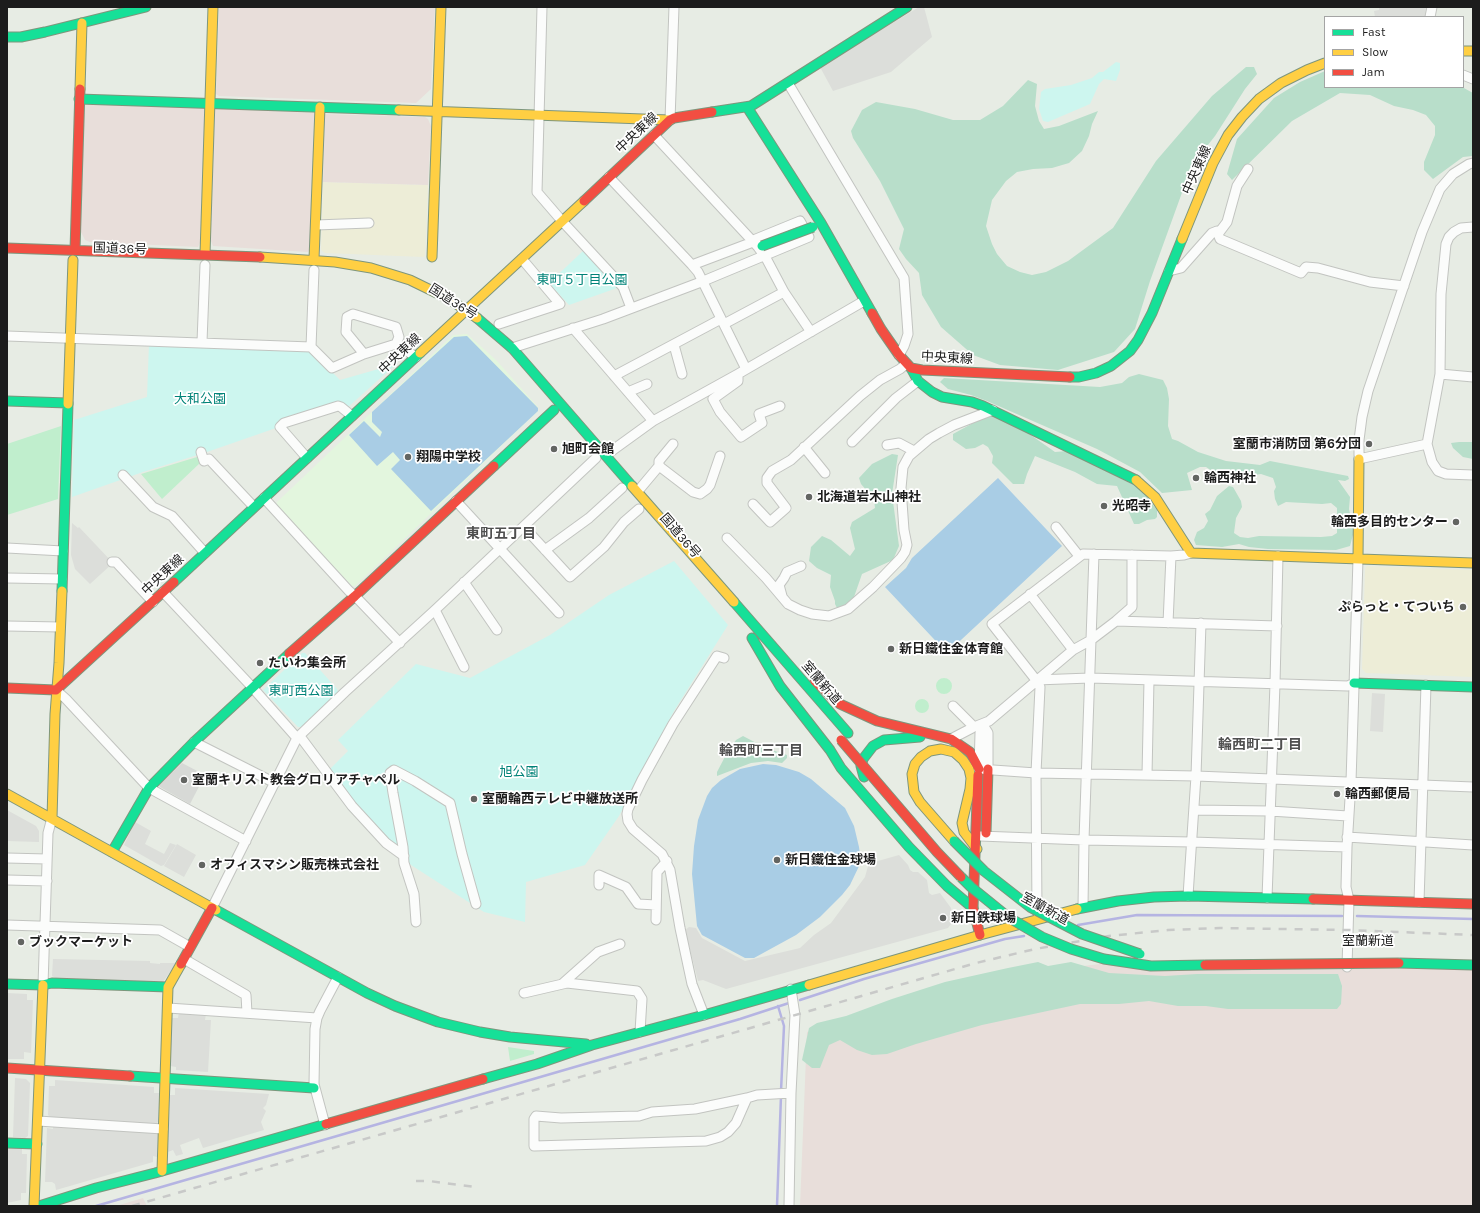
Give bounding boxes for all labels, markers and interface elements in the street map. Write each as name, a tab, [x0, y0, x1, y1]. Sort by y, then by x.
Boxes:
legend	[1324, 16, 1464, 88]
text: Fast	[1362, 25, 1385, 39]
text: Slow	[1362, 45, 1388, 59]
text: Jam	[1362, 65, 1385, 79]
street label: 中央東線	[613, 110, 661, 156]
street label: 中央東線	[1179, 143, 1215, 197]
street label: 国道36号	[93, 240, 147, 258]
park label: 東町５丁目公園	[537, 272, 627, 288]
street label: 国道36号	[426, 281, 480, 323]
street label: 中央東線	[376, 331, 424, 377]
street label: 中央東線	[921, 349, 973, 367]
park label: 大和公園	[174, 391, 226, 407]
place label: 室蘭市消防団 第6分団	[1233, 436, 1361, 452]
marker: 室蘭市消防団 第6分団	[1364, 439, 1374, 449]
place label: 旭町会館	[562, 441, 614, 457]
marker: 旭町会館	[549, 444, 559, 454]
place label: 翔陽中学校	[416, 449, 481, 465]
marker: 翔陽中学校	[403, 452, 413, 462]
place label: 輪西神社	[1204, 470, 1256, 486]
marker: 輪西神社	[1191, 473, 1201, 483]
place label: 北海道岩木山神社	[817, 489, 921, 505]
marker: 北海道岩木山神社	[804, 492, 814, 502]
place label: 光昭寺	[1112, 498, 1151, 514]
marker: 光昭寺	[1099, 501, 1109, 511]
street label: 国道36号	[656, 510, 704, 562]
place label: 輪西多目的センター	[1331, 514, 1448, 530]
marker: 輪西多目的センター	[1451, 517, 1461, 527]
district label: 東町五丁目	[466, 526, 536, 542]
street label: 中央東線	[139, 552, 187, 598]
place label: ぷらっと・てついち	[1338, 599, 1455, 615]
marker: ぷらっと・てついち	[1458, 602, 1468, 612]
place label: 新日鐵住金体育館	[899, 641, 1003, 657]
marker: 新日鐵住金体育館	[886, 644, 896, 654]
place label: たいわ集会所	[268, 655, 346, 671]
marker: たいわ集会所	[255, 658, 265, 668]
street label: 室蘭新道	[798, 658, 844, 708]
park label: 東町西公園	[269, 683, 333, 699]
district label: 輪西町二丁目	[1218, 737, 1302, 753]
district label: 輪西町三丁目	[719, 743, 803, 759]
park label: 旭公園	[500, 764, 538, 780]
place label: 室蘭キリスト教会グロリアチャペル	[192, 772, 400, 788]
marker: 室蘭キリスト教会グロリアチャペル	[179, 775, 189, 785]
place label: 輪西郵便局	[1345, 786, 1410, 802]
marker: 輪西郵便局	[1332, 789, 1342, 799]
place label: 室蘭輪西テレビ中継放送所	[482, 791, 638, 807]
marker: 室蘭輪西テレビ中継放送所	[469, 794, 479, 804]
place label: 新日鐵住金球場	[785, 852, 876, 868]
marker: 新日鐵住金球場	[772, 855, 782, 865]
place label: オフィスマシン販売株式会社	[210, 857, 379, 873]
marker: オフィスマシン販売株式会社	[197, 860, 207, 870]
street label: 室蘭新道	[1018, 890, 1072, 928]
place label: 新日鉄球場	[951, 910, 1016, 926]
marker: 新日鉄球場	[938, 913, 948, 923]
street label: 室蘭新道	[1342, 933, 1394, 949]
place label: ブックマーケット	[29, 934, 133, 950]
marker: ブックマーケット	[16, 937, 26, 947]

